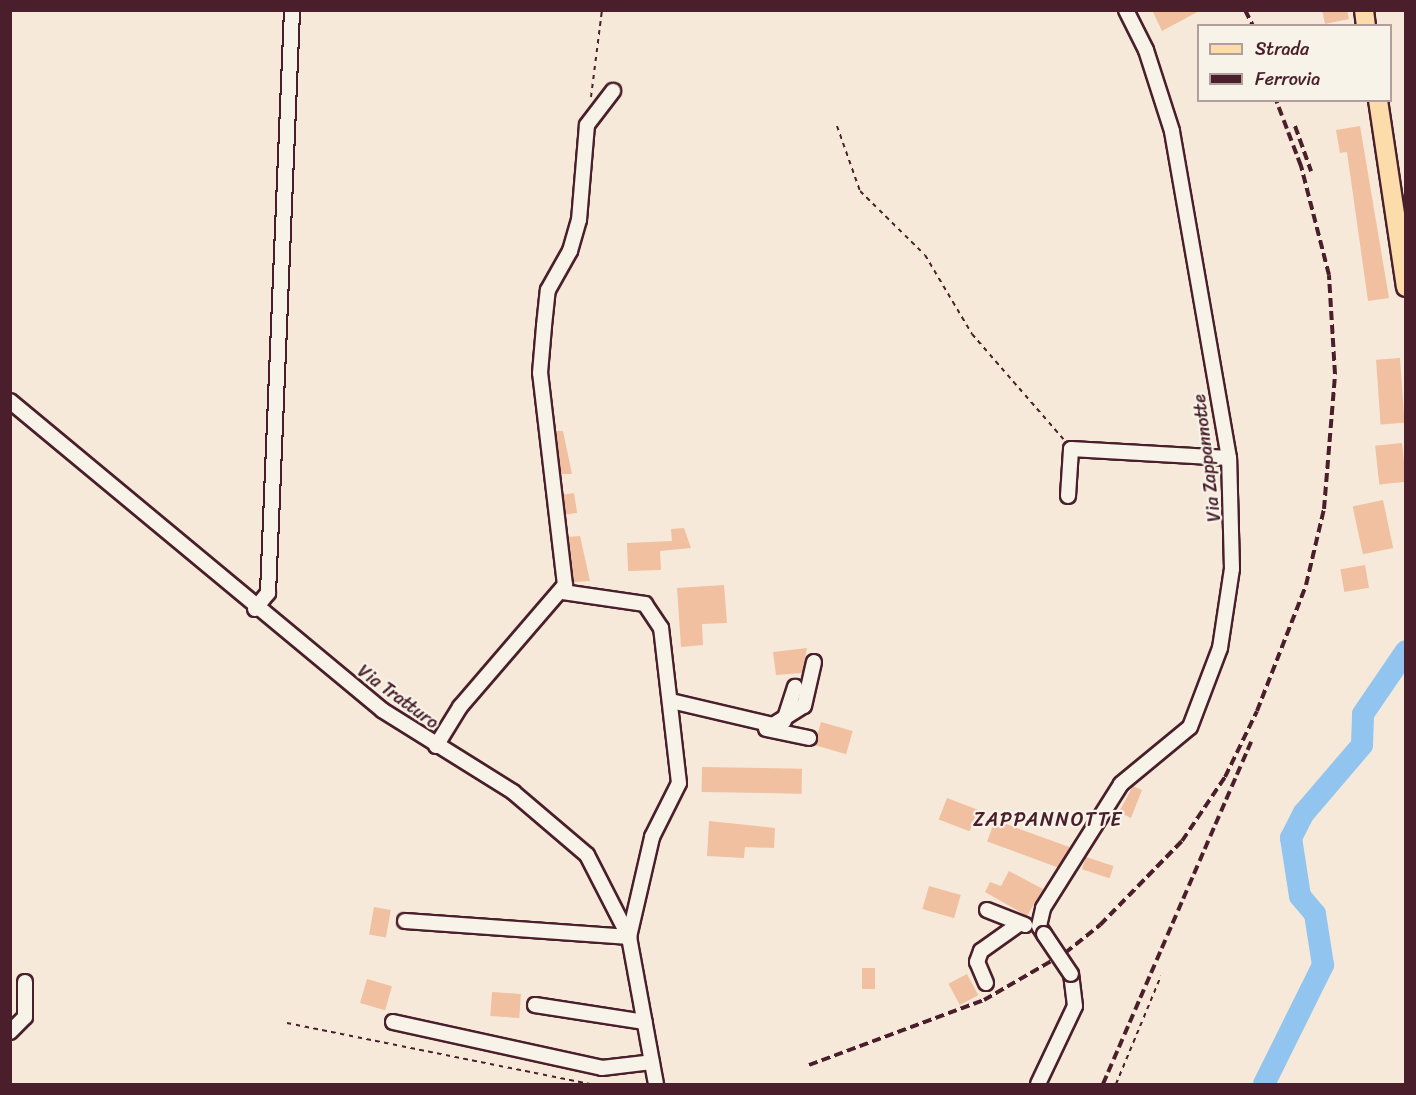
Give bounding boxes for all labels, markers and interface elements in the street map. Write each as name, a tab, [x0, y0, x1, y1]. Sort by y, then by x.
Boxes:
legend	[1197, 24, 1392, 102]
text: Strada	[1255, 33, 1309, 65]
text: Ferrovia	[1255, 63, 1320, 95]
street label: Via Zappannotte	[1188, 393, 1226, 523]
street label: Via Tratturo	[353, 660, 443, 734]
district label: ZAPPANNOTTE	[973, 807, 1123, 831]

